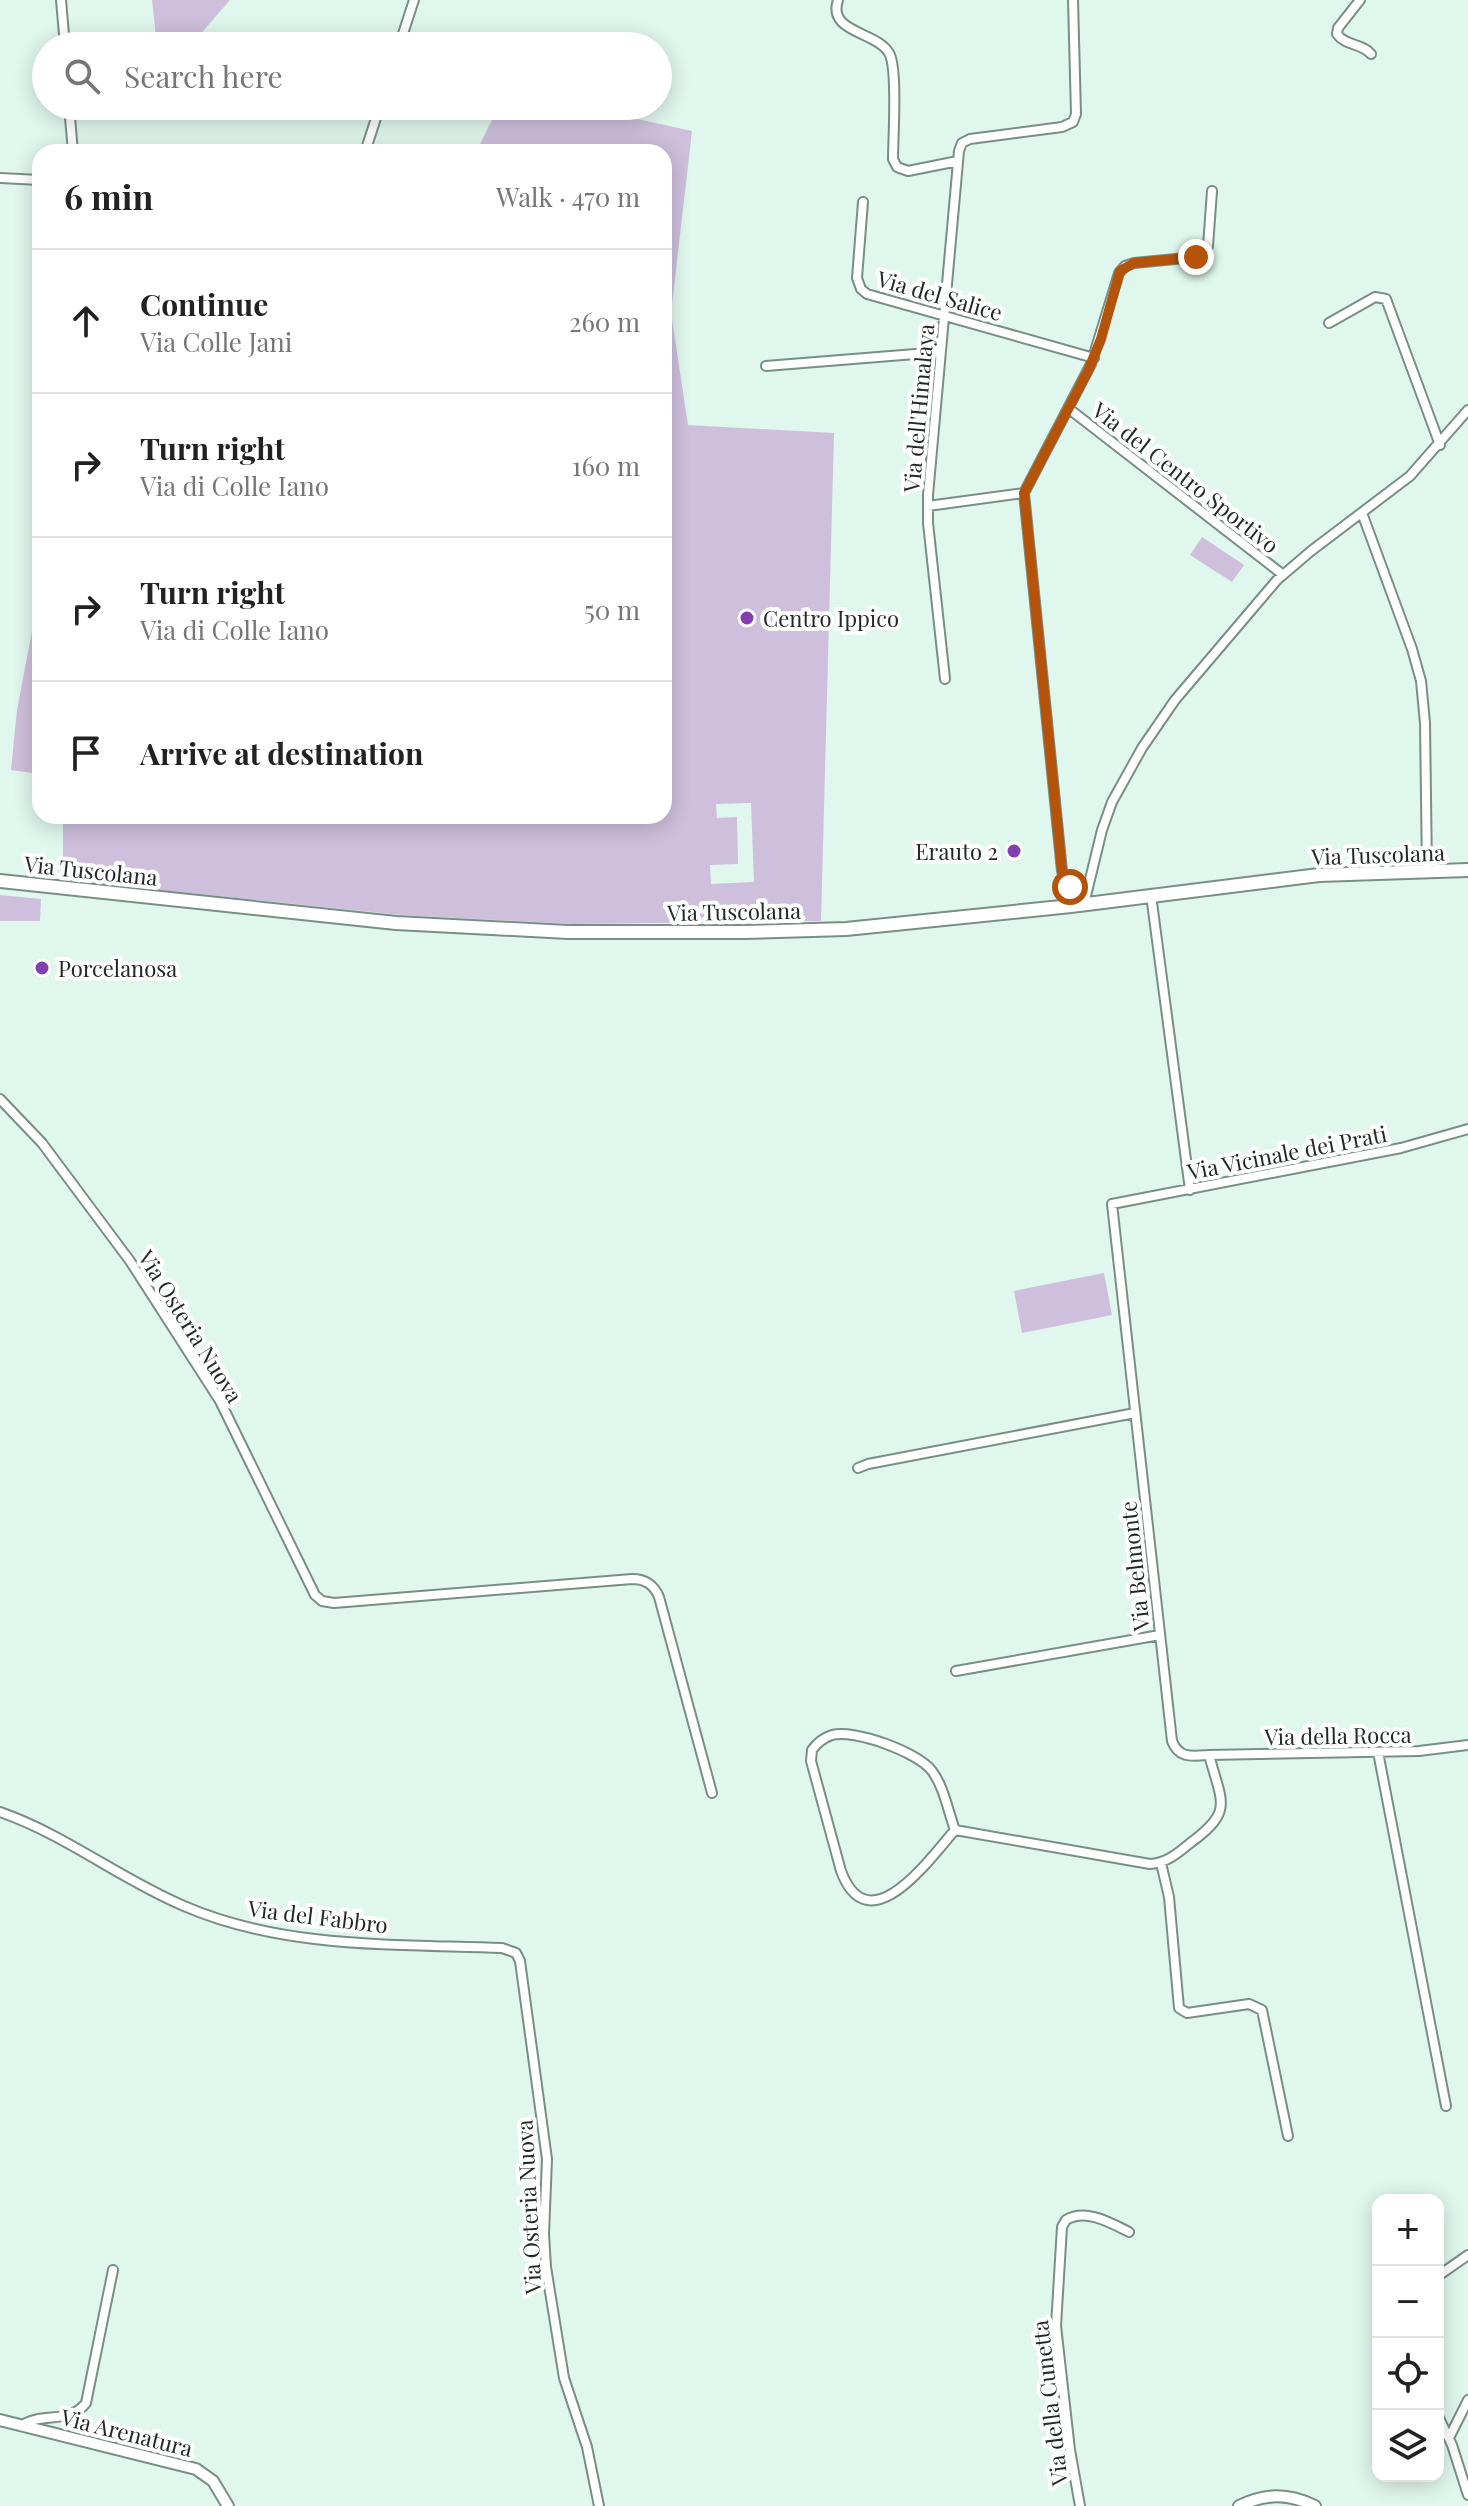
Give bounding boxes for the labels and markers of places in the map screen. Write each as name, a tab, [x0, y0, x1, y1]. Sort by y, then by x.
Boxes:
place label: Centro Ippico	[763, 603, 899, 633]
marker: Centro Ippico	[738, 609, 756, 627]
place label: Erauto 2	[915, 836, 998, 866]
marker: Erauto 2	[1005, 842, 1023, 860]
place label: Porcelanosa	[58, 953, 177, 983]
marker: Porcelanosa	[33, 959, 51, 977]

